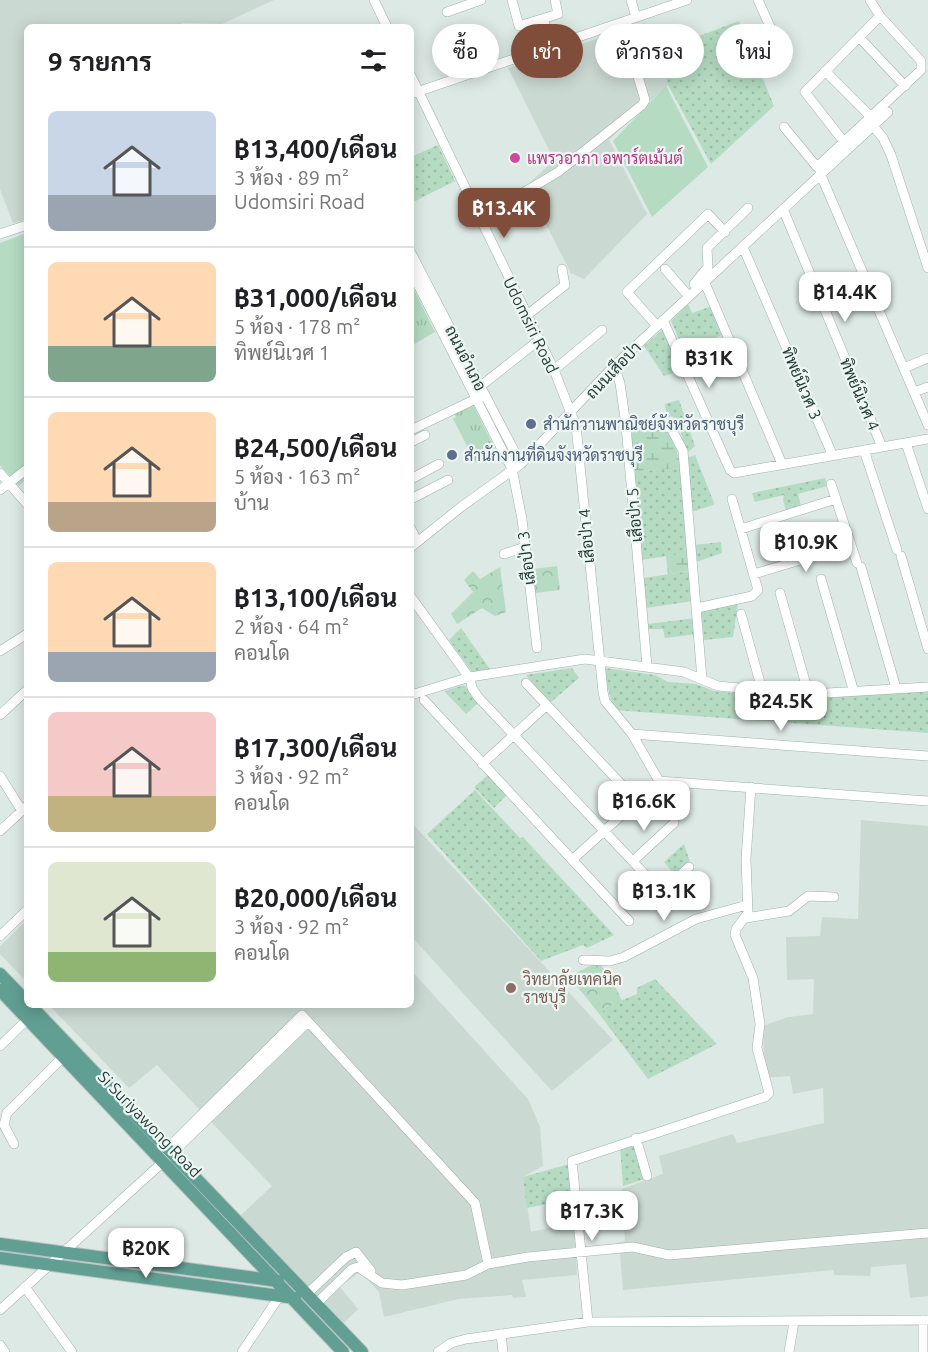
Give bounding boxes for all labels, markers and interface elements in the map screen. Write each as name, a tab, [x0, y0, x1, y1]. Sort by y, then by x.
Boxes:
chip: ซื้อ	[432, 24, 499, 78]
chip: เช่า	[511, 24, 583, 78]
chip: ตัวกรอง	[595, 24, 704, 78]
chip: ใหม่	[716, 24, 793, 78]
icon: filters	[357, 44, 390, 77]
text: 9 รายการ	[48, 47, 152, 76]
text: ฿13,400/เดือน	[234, 134, 397, 163]
icon: home	[96, 135, 168, 207]
place label: แพรวอาภา อพาร์ตเม้นต์	[527, 146, 683, 167]
marker: แพรวอาภา อพาร์ตเม้นต์	[508, 151, 522, 165]
text: 3 ห้อง · 89 m²	[234, 166, 349, 189]
pin: ฿13.4K	[455, 188, 553, 239]
text: Udomsiri Road	[234, 190, 365, 213]
text: ฿13.4K	[472, 196, 536, 219]
pin: ฿14.4K	[796, 272, 894, 323]
street label: Udomsiri Road	[500, 274, 562, 376]
text: ฿14.4K	[813, 280, 877, 303]
text: ฿31,000/เดือน	[234, 283, 397, 312]
icon: home	[96, 286, 168, 358]
text: 5 ห้อง · 178 m²	[234, 315, 360, 338]
street label: ถนนอำเภอ	[442, 322, 490, 394]
street label: ถนนเสือป่า	[581, 337, 644, 402]
pin: ฿31K	[673, 338, 745, 389]
text: ทิพย์นิเวศ 1	[234, 341, 330, 364]
street label: ทิพย์นิเวศ 3	[779, 343, 828, 422]
text: ฿31K	[685, 346, 733, 369]
street label: ทิพย์นิเวศ 4	[837, 354, 886, 433]
place label: สำนักวานพาณิชย์จังหวัดราชบุรี	[543, 412, 745, 436]
marker: สำนักวานพาณิชย์จังหวัดราชบุรี	[524, 417, 538, 431]
text: ฿24,500/เดือน	[234, 433, 397, 462]
icon: home	[96, 436, 168, 508]
place label: สำนักงานที่ดินจังหวัดราชบุรี	[464, 441, 643, 467]
marker: สำนักงานที่ดินจังหวัดราชบุรี	[445, 448, 459, 462]
text: 5 ห้อง · 163 m²	[234, 465, 360, 488]
street label: เสือป่า 5	[622, 487, 645, 543]
text: บ้าน	[234, 491, 269, 514]
street label: เสือป่า 4	[574, 508, 597, 564]
pin: ฿10.9K	[757, 522, 855, 573]
street label: เสือป่า 3	[513, 530, 538, 586]
text: ฿10.9K	[774, 530, 838, 553]
text: ฿13,100/เดือน	[234, 583, 397, 612]
icon: home	[96, 586, 168, 658]
text: 2 ห้อง · 64 m²	[234, 615, 349, 638]
text: คอนโด	[234, 641, 290, 664]
pin: ฿24.5K	[732, 681, 830, 732]
text: ฿24.5K	[749, 689, 813, 712]
text: ฿17,300/เดือน	[234, 733, 397, 762]
icon: home	[96, 736, 168, 808]
text: 3 ห้อง · 92 m²	[234, 765, 349, 788]
pin: ฿16.6K	[595, 781, 693, 832]
text: ฿16.6K	[612, 789, 676, 812]
text: คอนโด	[234, 791, 290, 814]
pin: ฿13.1K	[615, 871, 713, 922]
text: ฿13.1K	[632, 879, 696, 902]
text: ฿20,000/เดือน	[234, 883, 397, 912]
icon: home	[96, 886, 168, 958]
text: 3 ห้อง · 92 m²	[234, 915, 349, 938]
text: คอนโด	[234, 941, 290, 964]
place label: วิทยาลัยเทคนิค ราชบุรี	[522, 969, 622, 1009]
marker: วิทยาลัยเทคนิค ราชบุรี	[504, 981, 518, 995]
street label: Si Suriyawong Road	[95, 1067, 205, 1181]
pin: ฿17.3K	[543, 1191, 641, 1242]
text: ฿17.3K	[560, 1199, 624, 1222]
pin: ฿20K	[110, 1228, 182, 1279]
text: ฿20K	[122, 1236, 170, 1259]

